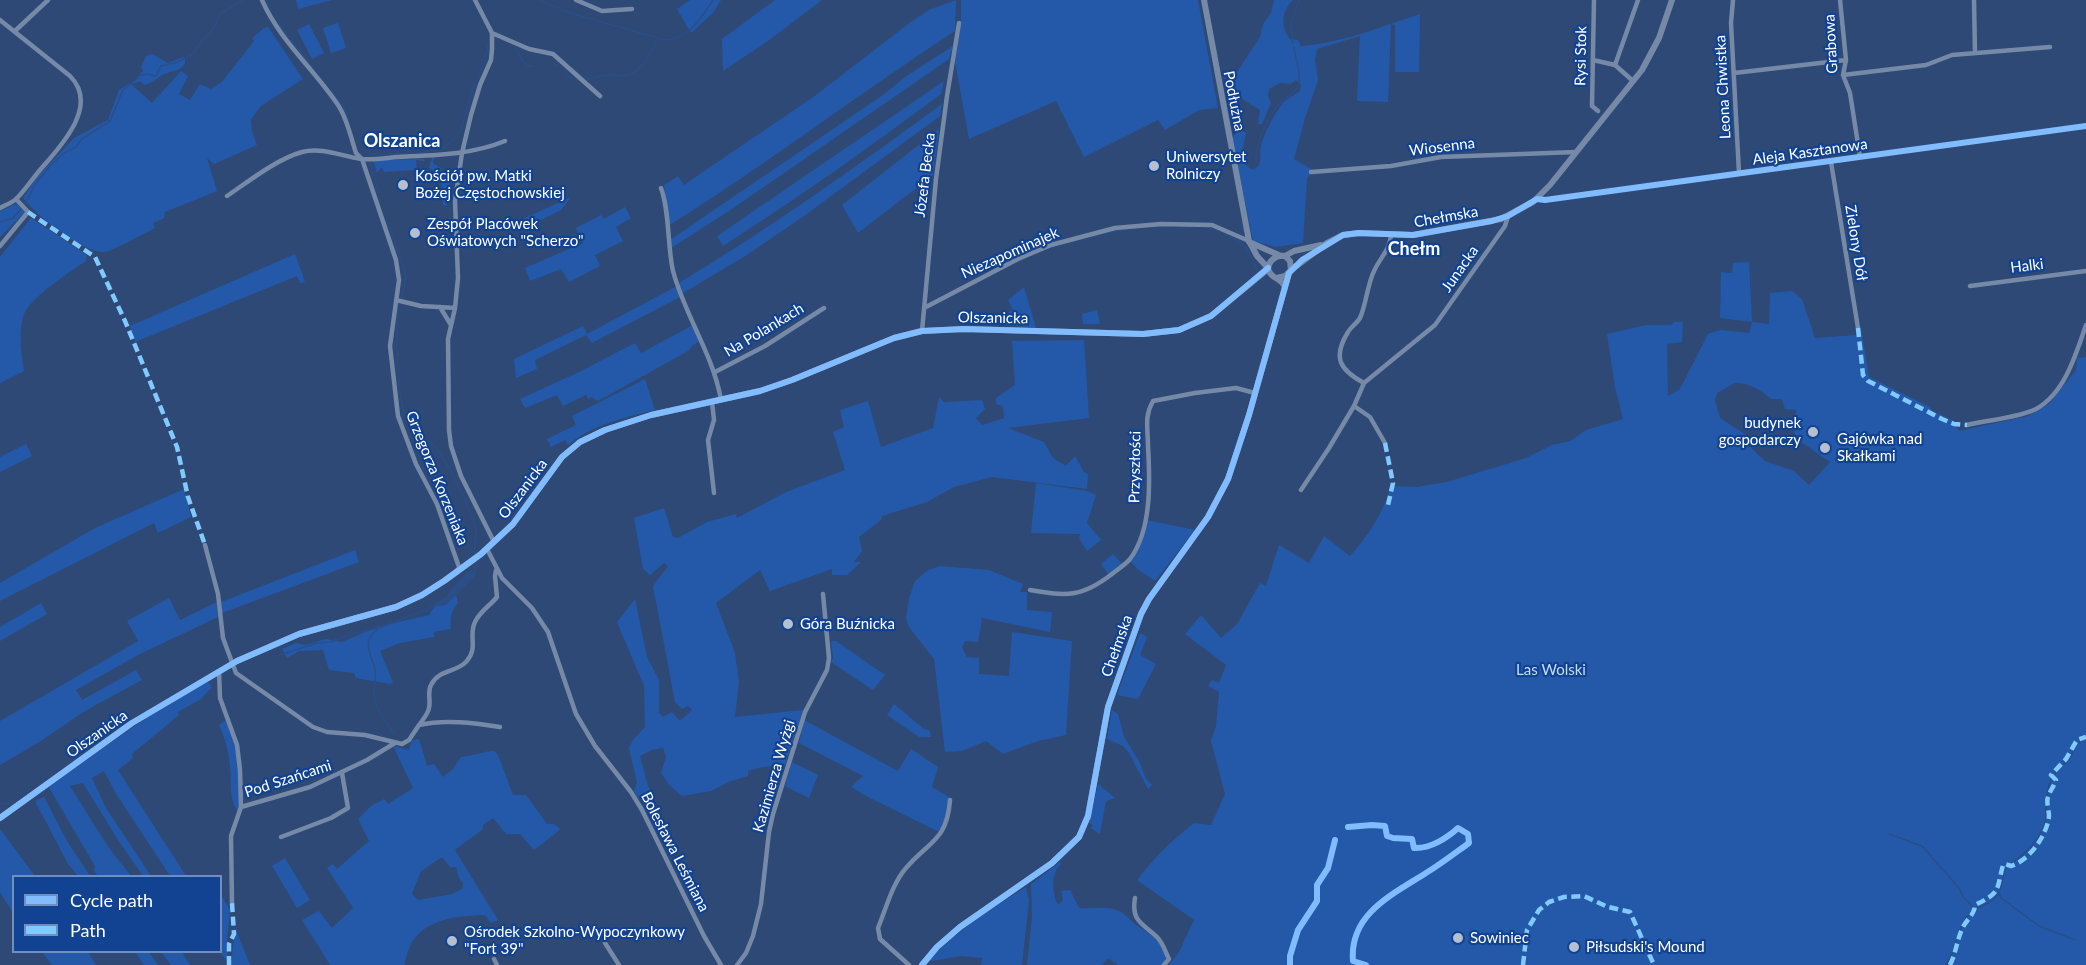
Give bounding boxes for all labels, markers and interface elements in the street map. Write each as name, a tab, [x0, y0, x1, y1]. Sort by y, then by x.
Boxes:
street label: Grabowa	[1820, 14, 1842, 74]
street label: Rysi Stok	[1571, 26, 1591, 86]
street label: Leona Chwistka	[1711, 35, 1735, 139]
street label: Podłużna	[1219, 69, 1249, 133]
district label: Olszanica	[364, 130, 440, 152]
street label: Józefa Becka	[911, 132, 939, 218]
street label: Wiosenna	[1408, 134, 1476, 160]
street label: Aleja Kasztanowa	[1751, 135, 1869, 169]
place label: Uniwersytet Rolniczy	[1166, 148, 1246, 183]
marker: Uniwersytet Rolniczy	[1147, 159, 1161, 173]
place label: Kościół pw. Matki Bożej Częstochowskiej	[415, 167, 565, 202]
marker: Kościół pw. Matki Bożej Częstochowskiej	[396, 178, 410, 192]
street label: Chełmska	[1413, 203, 1479, 231]
street label: Zielony Dół	[1841, 204, 1871, 282]
place label: Zespół Placówek Oświatowych "Scherzo"	[427, 215, 583, 250]
street label: Niezapominajek	[958, 223, 1062, 283]
marker: Zespół Placówek Oświatowych "Scherzo"	[408, 226, 422, 240]
district label: Chełm	[1388, 238, 1440, 260]
street label: Junacka	[1438, 242, 1482, 296]
street label: Halki	[2009, 255, 2045, 277]
street label: Na Polankach	[721, 299, 807, 361]
street label: Olszanicka	[958, 308, 1028, 328]
street label: Grzegorza Korzeniaka	[402, 408, 472, 548]
place label: budynek gospodarczy	[1719, 414, 1801, 449]
marker: budynek gospodarczy	[1806, 425, 1820, 439]
place label: Gajówka nad Skałkami	[1837, 430, 1922, 465]
street label: Przyszłości	[1125, 431, 1145, 503]
marker: Gajówka nad Skałkami	[1818, 441, 1832, 455]
street label: Olszanicka	[495, 455, 551, 523]
street label: Chełmska	[1097, 612, 1137, 680]
place label: Góra Buźnicka	[800, 615, 895, 633]
marker: Góra Buźnicka	[781, 617, 795, 631]
park label: Las Wolski	[1516, 661, 1586, 679]
street label: Olszanicka	[63, 706, 131, 762]
street label: Kazimierza Wyżgi	[749, 718, 799, 834]
street label: Pod Szańcami	[242, 756, 334, 802]
street label: Bolesława Leśmiana	[637, 789, 713, 915]
legend	[12, 875, 222, 953]
text: Cycle path	[70, 889, 153, 911]
text: Path	[70, 919, 106, 941]
place label: Ośrodek Szkolno-Wypoczynkowy "Fort 39"	[464, 923, 685, 958]
place label: Sowiniec	[1470, 929, 1529, 947]
marker: Sowiniec	[1451, 931, 1465, 945]
marker: Ośrodek Szkolno-Wypoczynkowy "Fort 39"	[445, 934, 459, 948]
place label: Piłsudski's Mound	[1586, 938, 1705, 956]
marker: Piłsudski's Mound	[1567, 940, 1581, 954]

